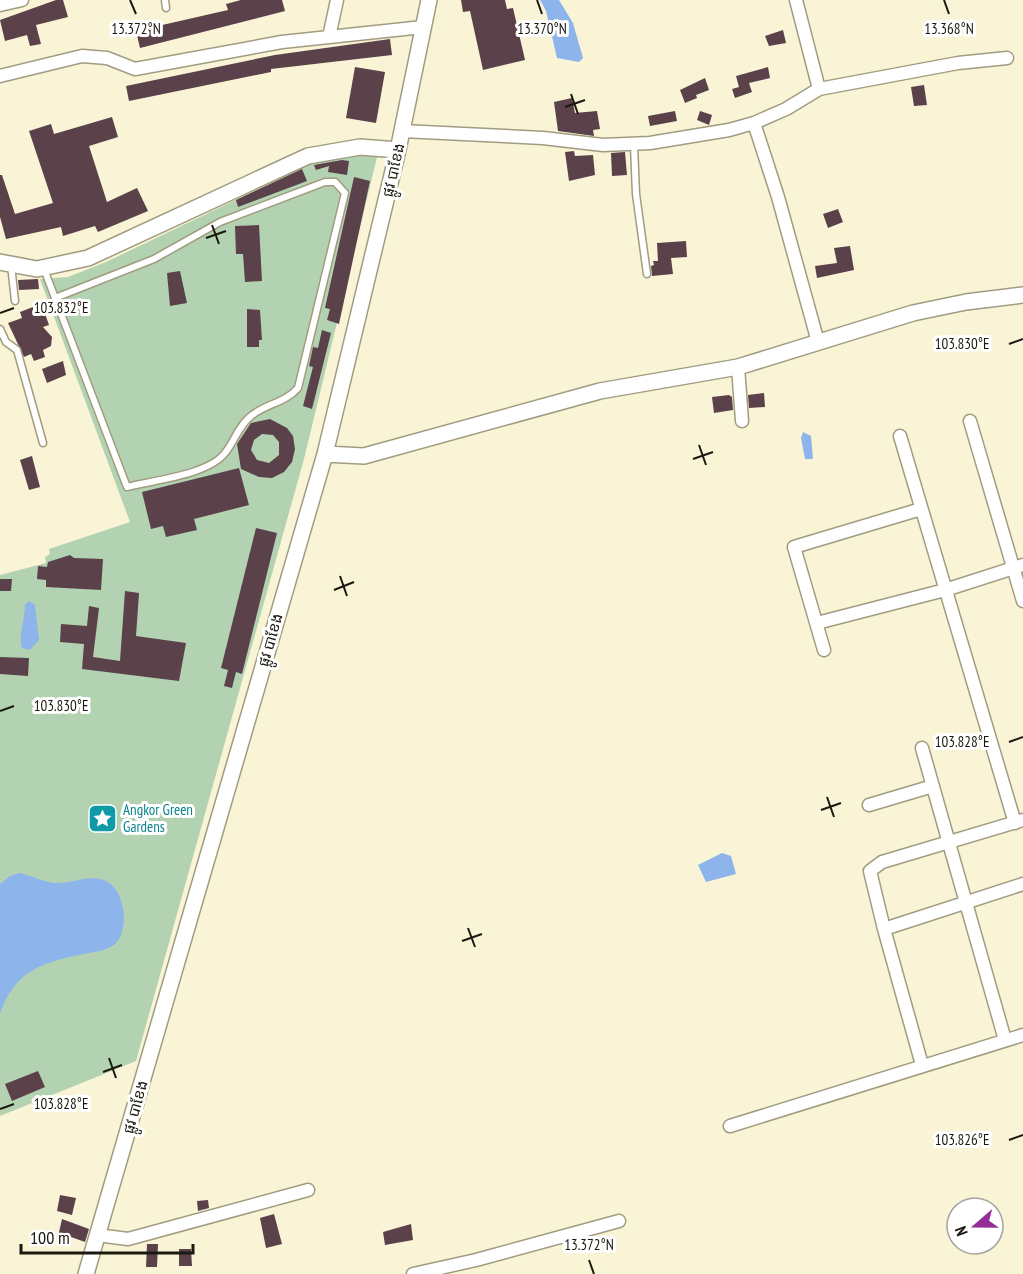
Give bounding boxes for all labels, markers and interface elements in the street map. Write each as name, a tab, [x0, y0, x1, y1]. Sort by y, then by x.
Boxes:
text: 13.372°N	[111, 19, 161, 38]
text: 13.370°N	[517, 19, 567, 38]
text: 13.368°N	[924, 19, 974, 38]
street label: ផ្លូវ បាខែង	[378, 141, 413, 200]
text: 103.832°E	[34, 298, 88, 317]
text: 103.830°E	[935, 334, 989, 353]
street label: ផ្លូវ បាខែង	[253, 611, 291, 670]
text: 103.830°E	[34, 696, 88, 715]
text: 103.828°E	[935, 732, 989, 751]
place label: Angkor Green Gardens	[123, 800, 193, 836]
place icon: Angkor Green Gardens	[86, 802, 118, 834]
street label: ផ្លូវ បាខែង	[118, 1078, 156, 1137]
text: 103.828°E	[34, 1094, 88, 1113]
text: 103.826°E	[935, 1130, 989, 1149]
north arrow	[945, 1196, 1005, 1256]
scale bar	[21, 1217, 194, 1255]
text: N	[950, 1224, 972, 1239]
text: 100 m	[30, 1226, 70, 1249]
text: 13.372°N	[564, 1235, 614, 1254]

